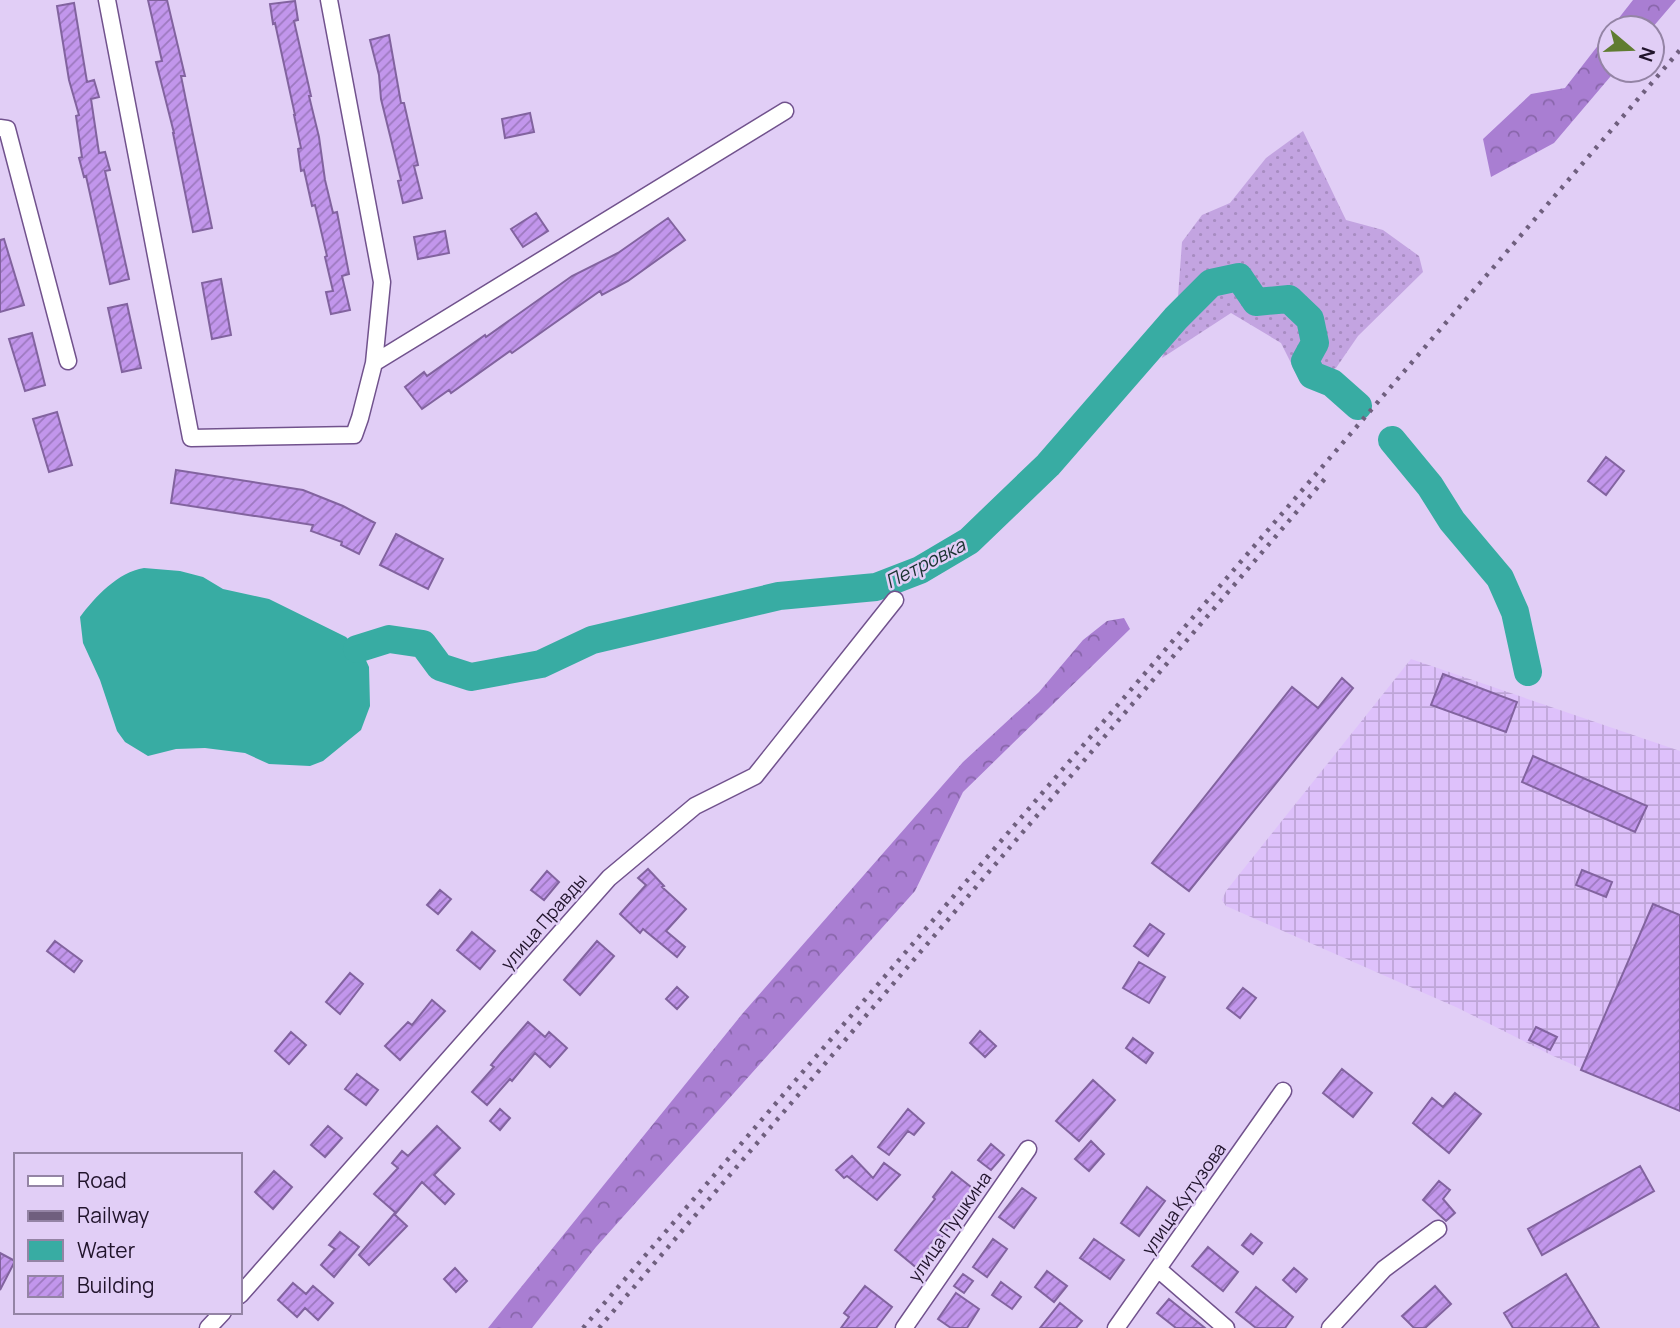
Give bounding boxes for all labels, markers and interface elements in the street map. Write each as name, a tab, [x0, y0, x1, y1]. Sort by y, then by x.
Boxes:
north arrow	[1596, 14, 1666, 84]
text: N	[1633, 44, 1662, 65]
water label: Петровка	[881, 531, 971, 594]
street label: улица Правды	[495, 868, 592, 975]
street label: улица Кутузова	[1136, 1138, 1231, 1259]
legend	[14, 1153, 242, 1314]
text: Road	[77, 1166, 127, 1194]
street label: улица Пушкина	[902, 1166, 996, 1286]
text: Railway	[77, 1201, 149, 1229]
text: Water	[77, 1236, 136, 1264]
text: Building	[77, 1271, 154, 1299]

